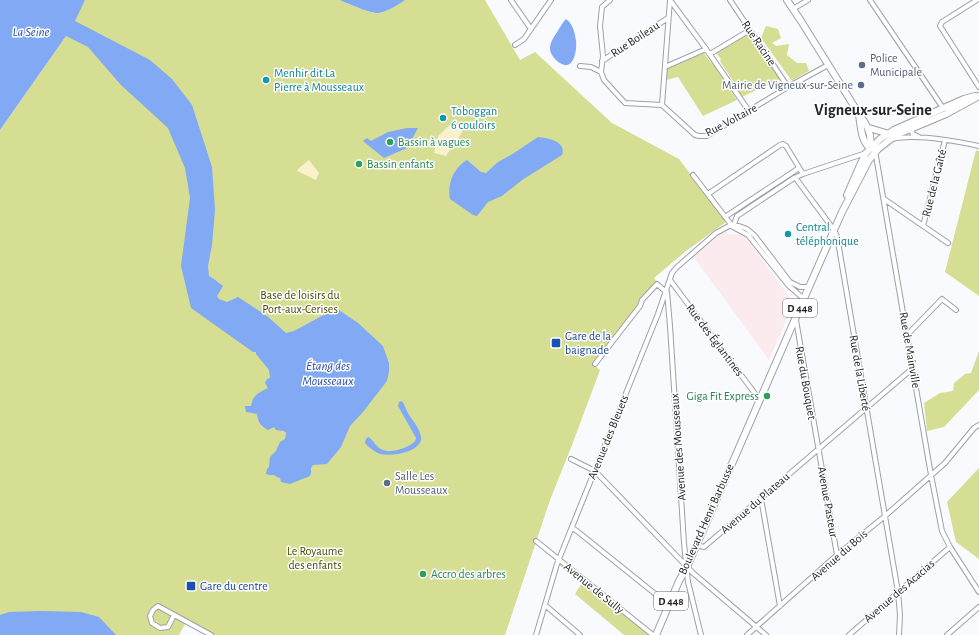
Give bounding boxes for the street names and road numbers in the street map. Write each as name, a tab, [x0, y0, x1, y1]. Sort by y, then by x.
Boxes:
street label: Rue Racine	[740, 18, 778, 68]
street label: Rue Boileau	[609, 19, 661, 59]
street label: Rue Voltaire	[703, 101, 759, 139]
street label: Rue de la Gaîté	[920, 148, 948, 218]
road number: D 448	[783, 299, 817, 317]
street label: Rue des Églantines	[684, 301, 747, 378]
street label: Rue de Mainville	[897, 311, 923, 389]
street label: Rue de la Liberté	[847, 334, 873, 412]
street label: Rue du Bouquet	[794, 345, 818, 421]
street label: Avenue des Bleuets	[586, 393, 630, 481]
street label: Avenue des Mousseaux	[668, 393, 688, 501]
street label: Boulevard Henri Barbusse	[676, 462, 736, 576]
street label: Avenue Pasteur	[816, 466, 840, 539]
street label: Avenue du Plateau	[718, 470, 792, 536]
street label: Avenue du Bois	[808, 527, 870, 583]
street label: Avenue des Acacias	[861, 557, 937, 625]
street label: Avenue de Sully	[561, 560, 626, 617]
road number: D 448	[654, 592, 688, 610]

